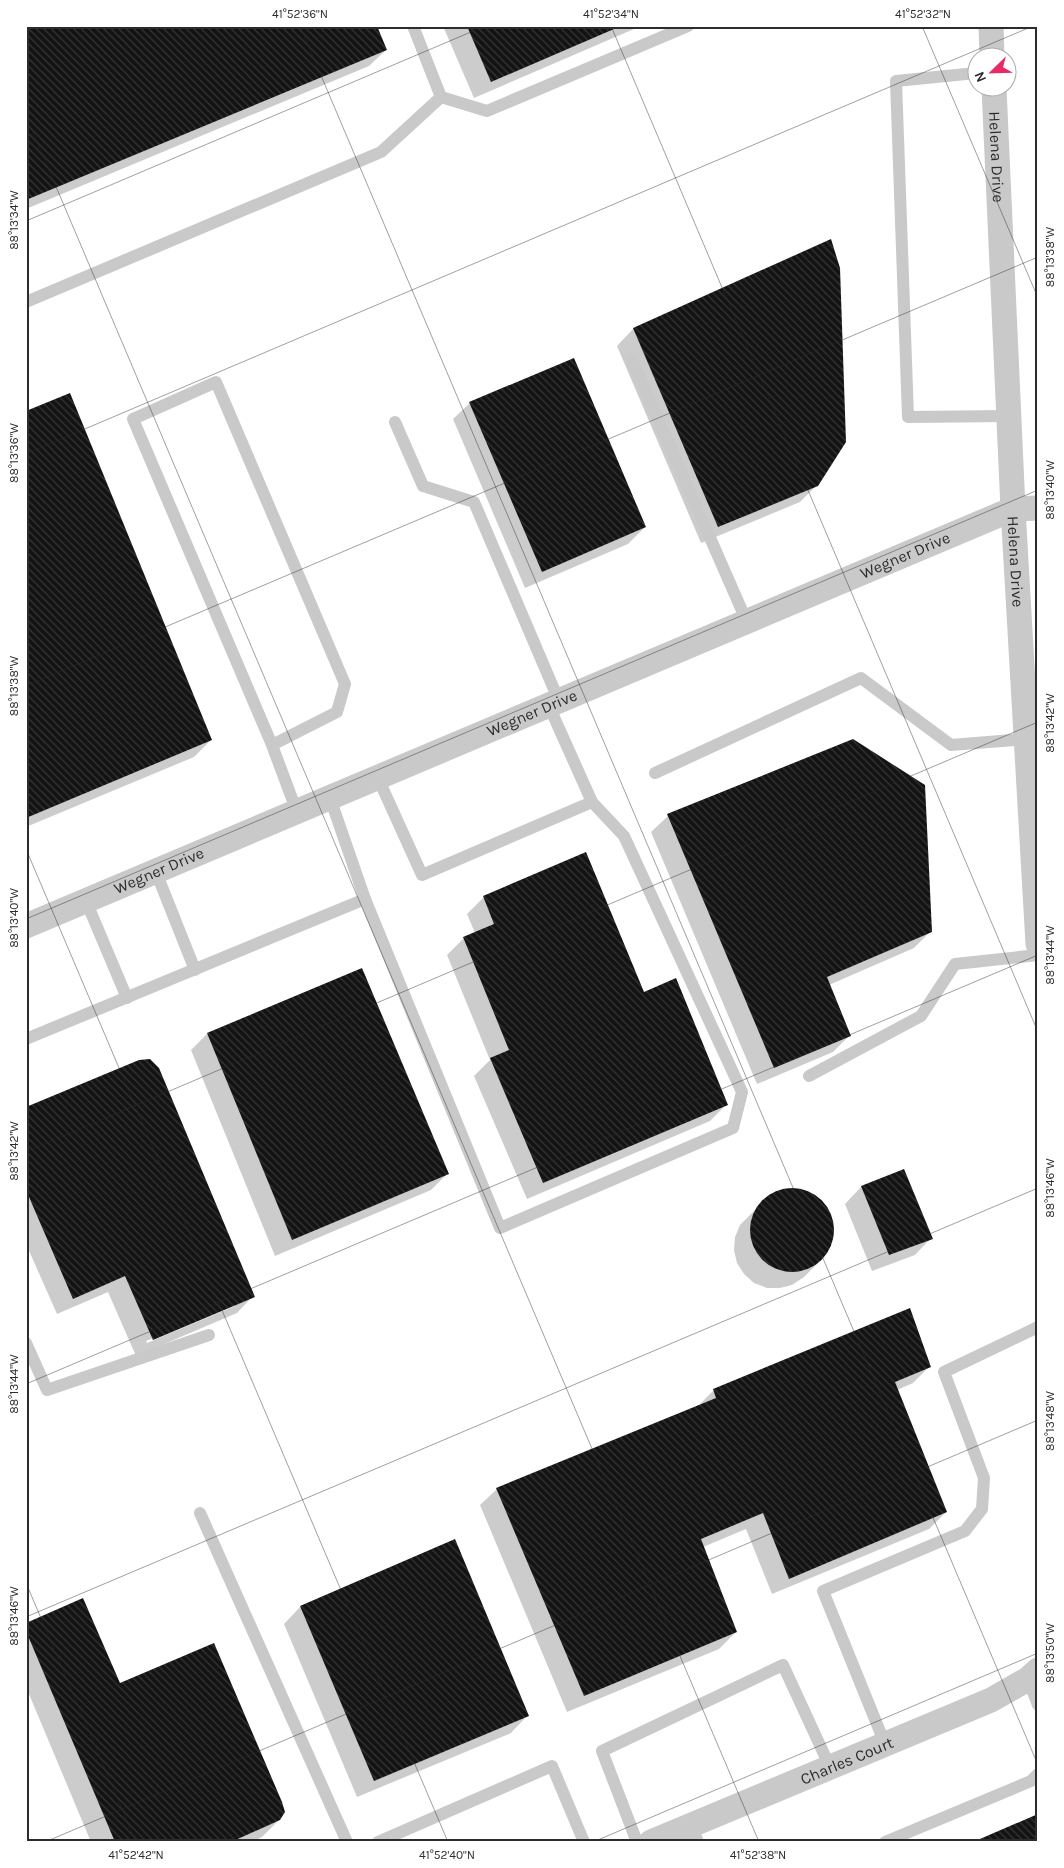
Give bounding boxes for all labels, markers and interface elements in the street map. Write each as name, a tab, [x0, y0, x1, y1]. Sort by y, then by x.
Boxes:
text: 41°52'36"N	[272, 7, 328, 21]
text: 41°52'34"N	[583, 7, 639, 21]
text: 41°52'32"N	[895, 7, 951, 21]
north arrow	[966, 48, 1016, 98]
text: N	[971, 69, 990, 85]
street label: Helena Drive	[985, 111, 1008, 203]
text: 88°13'34"W	[7, 190, 21, 250]
text: 88°13'38"W	[1043, 227, 1057, 287]
text: 88°13'36"W	[7, 423, 21, 483]
text: 88°13'40"W	[1043, 460, 1057, 520]
street label: Helena Drive	[1003, 515, 1028, 608]
street label: Wegner Drive	[857, 528, 953, 583]
text: 88°13'38"W	[7, 656, 21, 716]
street label: Wegner Drive	[484, 685, 580, 740]
text: 88°13'42"W	[1043, 693, 1057, 753]
street label: Wegner Drive	[111, 843, 207, 898]
text: 88°13'40"W	[7, 888, 21, 948]
text: 88°13'44"W	[1043, 925, 1057, 985]
text: 88°13'42"W	[7, 1121, 21, 1181]
text: 88°13'46"W	[1043, 1158, 1057, 1218]
text: 88°13'44"W	[7, 1354, 21, 1414]
text: 88°13'48"W	[1043, 1391, 1057, 1451]
text: 88°13'46"W	[7, 1586, 21, 1646]
text: 88°13'50"W	[1043, 1623, 1057, 1683]
street label: Charles Court	[797, 1733, 896, 1789]
text: 41°52'42"N	[108, 1848, 164, 1862]
text: 41°52'40"N	[419, 1848, 475, 1862]
text: 41°52'38"N	[730, 1848, 786, 1862]

